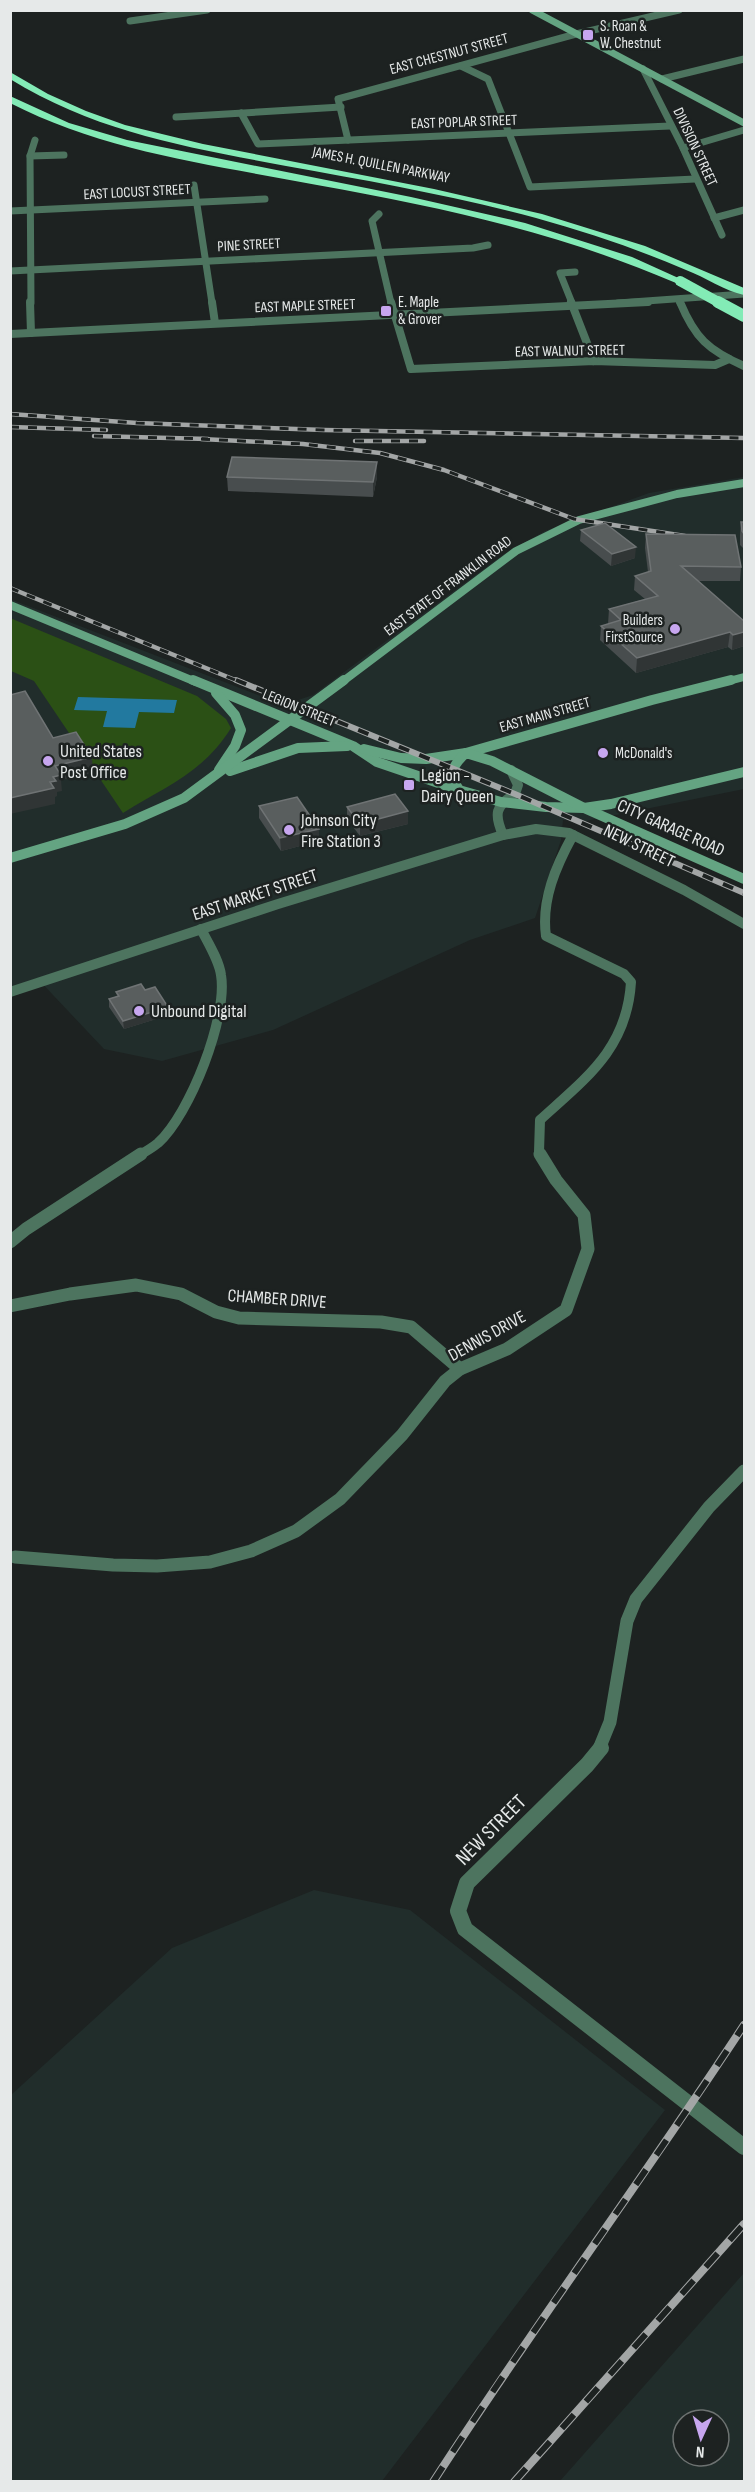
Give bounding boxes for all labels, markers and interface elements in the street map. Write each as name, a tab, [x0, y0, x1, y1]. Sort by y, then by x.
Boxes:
place label: S. Roan & W. Chestnut	[600, 17, 662, 53]
marker: S. Roan & W. Chestnut	[581, 28, 595, 42]
street label: EAST CHESTNUT STREET	[388, 29, 510, 79]
street label: DIVISION STREET	[668, 105, 722, 189]
street label: EAST POPLAR STREET	[410, 111, 518, 133]
street label: JAMES H. QUILLEN PARKWAY	[310, 142, 452, 188]
street label: EAST LOCUST STREET	[83, 180, 191, 204]
street label: PINE STREET	[217, 234, 281, 256]
place label: E. Maple & Grover	[398, 293, 442, 329]
street label: EAST MAPLE STREET	[254, 295, 356, 317]
marker: E. Maple & Grover	[379, 304, 393, 318]
street label: EAST WALNUT STREET	[515, 341, 625, 361]
street label: EAST STATE OF FRANKLIN ROAD	[380, 532, 516, 640]
place label: Builders FirstSource	[605, 611, 663, 647]
marker: Builders FirstSource	[668, 622, 682, 636]
street label: LEGION STREET	[260, 685, 338, 731]
street label: EAST MAIN STREET	[497, 693, 593, 737]
place label: United States Post Office	[60, 741, 142, 783]
place label: McDonald's	[615, 744, 673, 763]
marker: McDonald's	[596, 746, 610, 760]
marker: United States Post Office	[41, 754, 55, 768]
place label: Legion - Dairy Queen	[421, 765, 494, 807]
marker: Legion - Dairy Queen	[402, 778, 416, 792]
street label: CITY GARAGE ROAD	[614, 795, 728, 861]
place label: Johnson City Fire Station 3	[300, 810, 381, 852]
street label: NEW STREET	[600, 820, 678, 872]
marker: Johnson City Fire Station 3	[282, 823, 296, 837]
street label: EAST MARKET STREET	[190, 865, 320, 925]
place label: Unbound Digital	[151, 1001, 247, 1022]
marker: Unbound Digital	[132, 1004, 146, 1018]
street label: CHAMBER DRIVE	[227, 1285, 327, 1313]
street label: DENNIS DRIVE	[445, 1306, 529, 1366]
street label: NEW STREET	[451, 1789, 532, 1870]
north arrow	[671, 2408, 731, 2468]
text: N	[695, 2442, 705, 2461]

